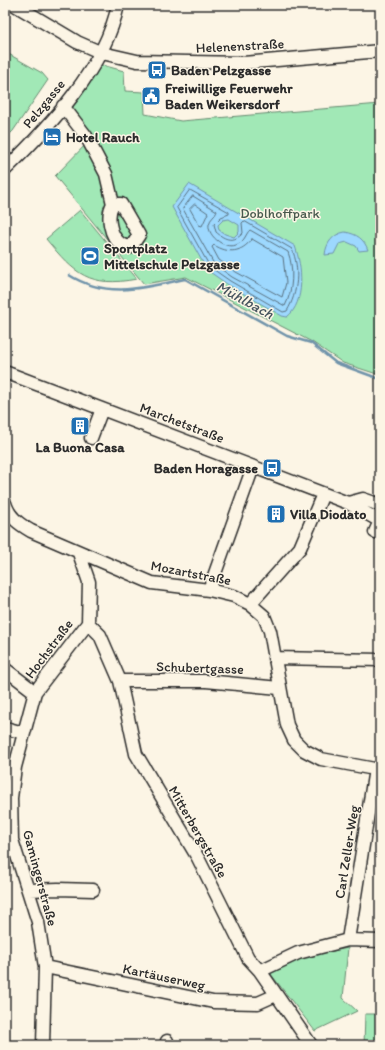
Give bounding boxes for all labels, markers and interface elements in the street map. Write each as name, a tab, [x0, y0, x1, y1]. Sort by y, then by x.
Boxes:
street label: Helenenstraße	[195, 35, 285, 57]
bus stop icon: Baden Pelzgasse	[146, 59, 168, 81]
place label: Baden Pelzgasse	[171, 62, 271, 79]
street label: Pelzgasse	[19, 76, 69, 132]
place label: Freiwillige Feuerwehr Baden Weikersdorf	[165, 80, 293, 113]
public building icon: Freiwillige Feuerwehr Baden Weikersdorf	[140, 85, 162, 107]
hotel icon: Hotel Rauch	[41, 126, 63, 148]
place label: Hotel Rauch	[66, 129, 140, 146]
park label: Doblhoffpark	[240, 205, 321, 222]
place label: Sportplatz Mittelschule Pelzgasse	[104, 240, 240, 273]
sports icon: Sportplatz Mittelschule Pelzgasse	[79, 245, 101, 267]
water label: Mühlbach	[213, 277, 277, 323]
street label: Marchetstraße	[137, 399, 227, 447]
building icon: La Buona Casa	[69, 415, 91, 437]
place label: La Buona Casa	[36, 439, 125, 456]
bus stop icon: Baden Horagasse	[261, 457, 283, 479]
place label: Baden Horagasse	[154, 460, 258, 477]
building icon: Villa Diodato	[265, 503, 287, 525]
place label: Villa Diodato	[290, 506, 366, 523]
street label: Mozartstraße	[149, 557, 233, 589]
street label: Hochstraße	[21, 616, 77, 682]
street label: Schubertgasse	[156, 658, 244, 678]
street label: Mitterbergstraße	[165, 783, 231, 881]
street label: Carl Zeller-Weg	[331, 803, 363, 900]
street label: Gamingerstraße	[19, 828, 61, 928]
street label: Kartäuserweg	[121, 960, 208, 994]

